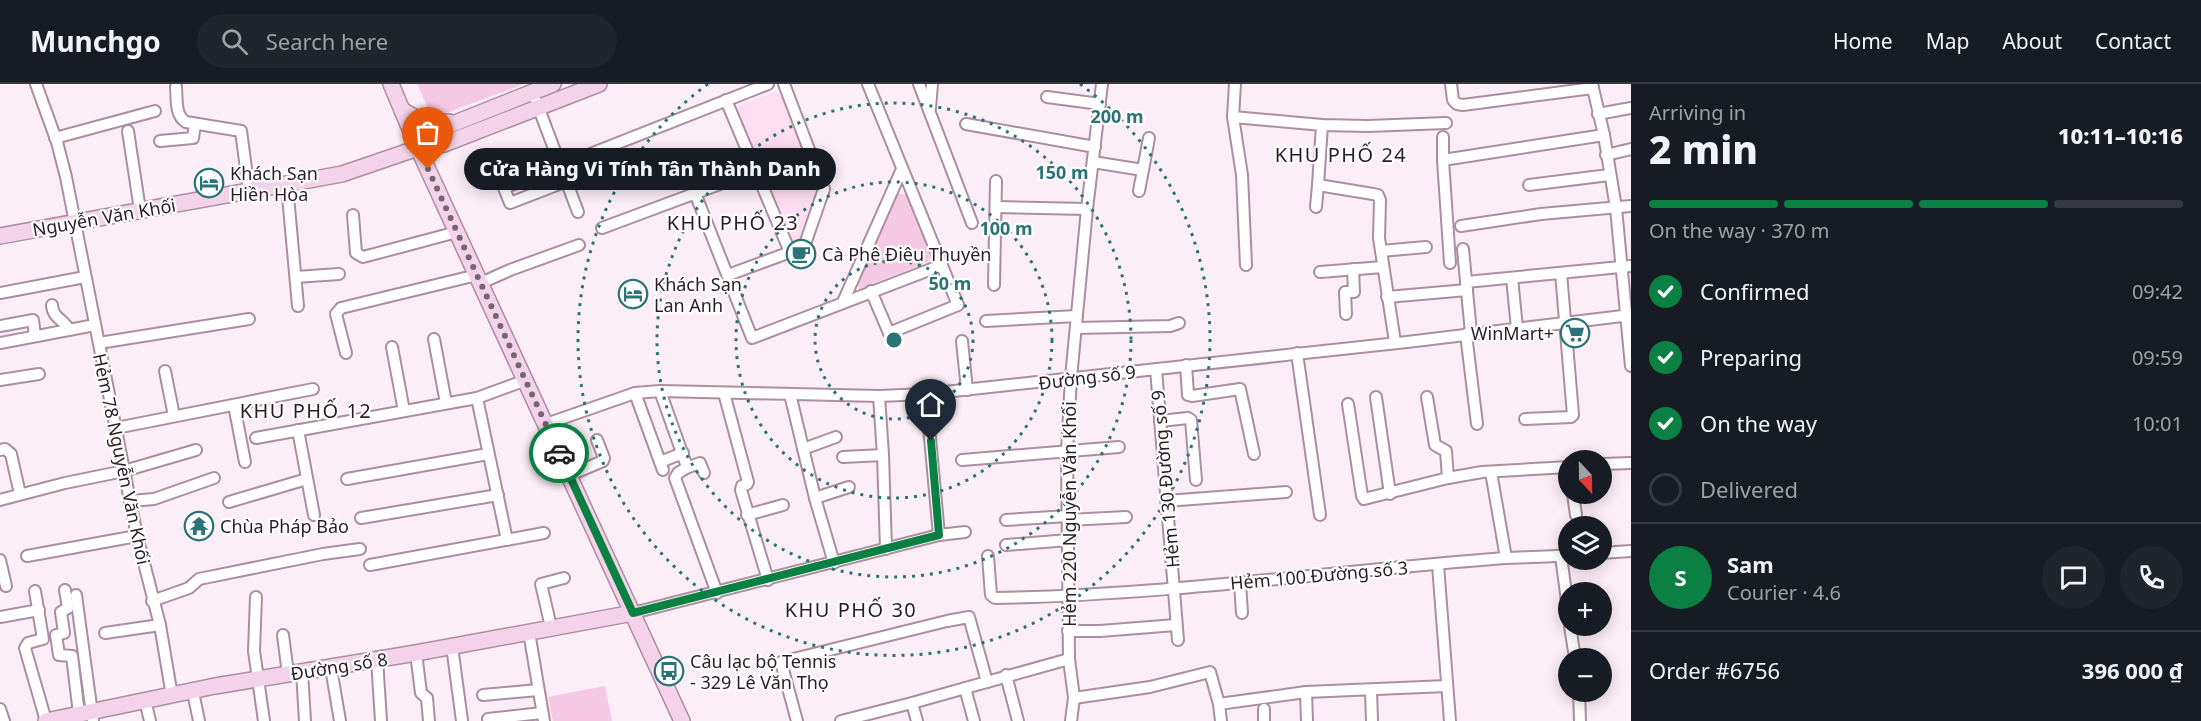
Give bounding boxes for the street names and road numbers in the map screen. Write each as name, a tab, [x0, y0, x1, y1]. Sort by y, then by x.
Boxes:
street label: Nguyễn Văn Khối	[30, 193, 178, 241]
street label: Hẻm 78 Nguyễn Văn Khối	[88, 351, 156, 567]
street label: Đường số 9	[1037, 359, 1137, 395]
street label: Hẻm 130 Đường số 9	[1145, 389, 1185, 569]
street label: Hẻm 220 Nguyễn Văn Khối	[1057, 401, 1081, 627]
street label: Hẻm 100 Đường số 3	[1229, 555, 1409, 595]
street label: Đường số 8	[289, 647, 389, 685]

